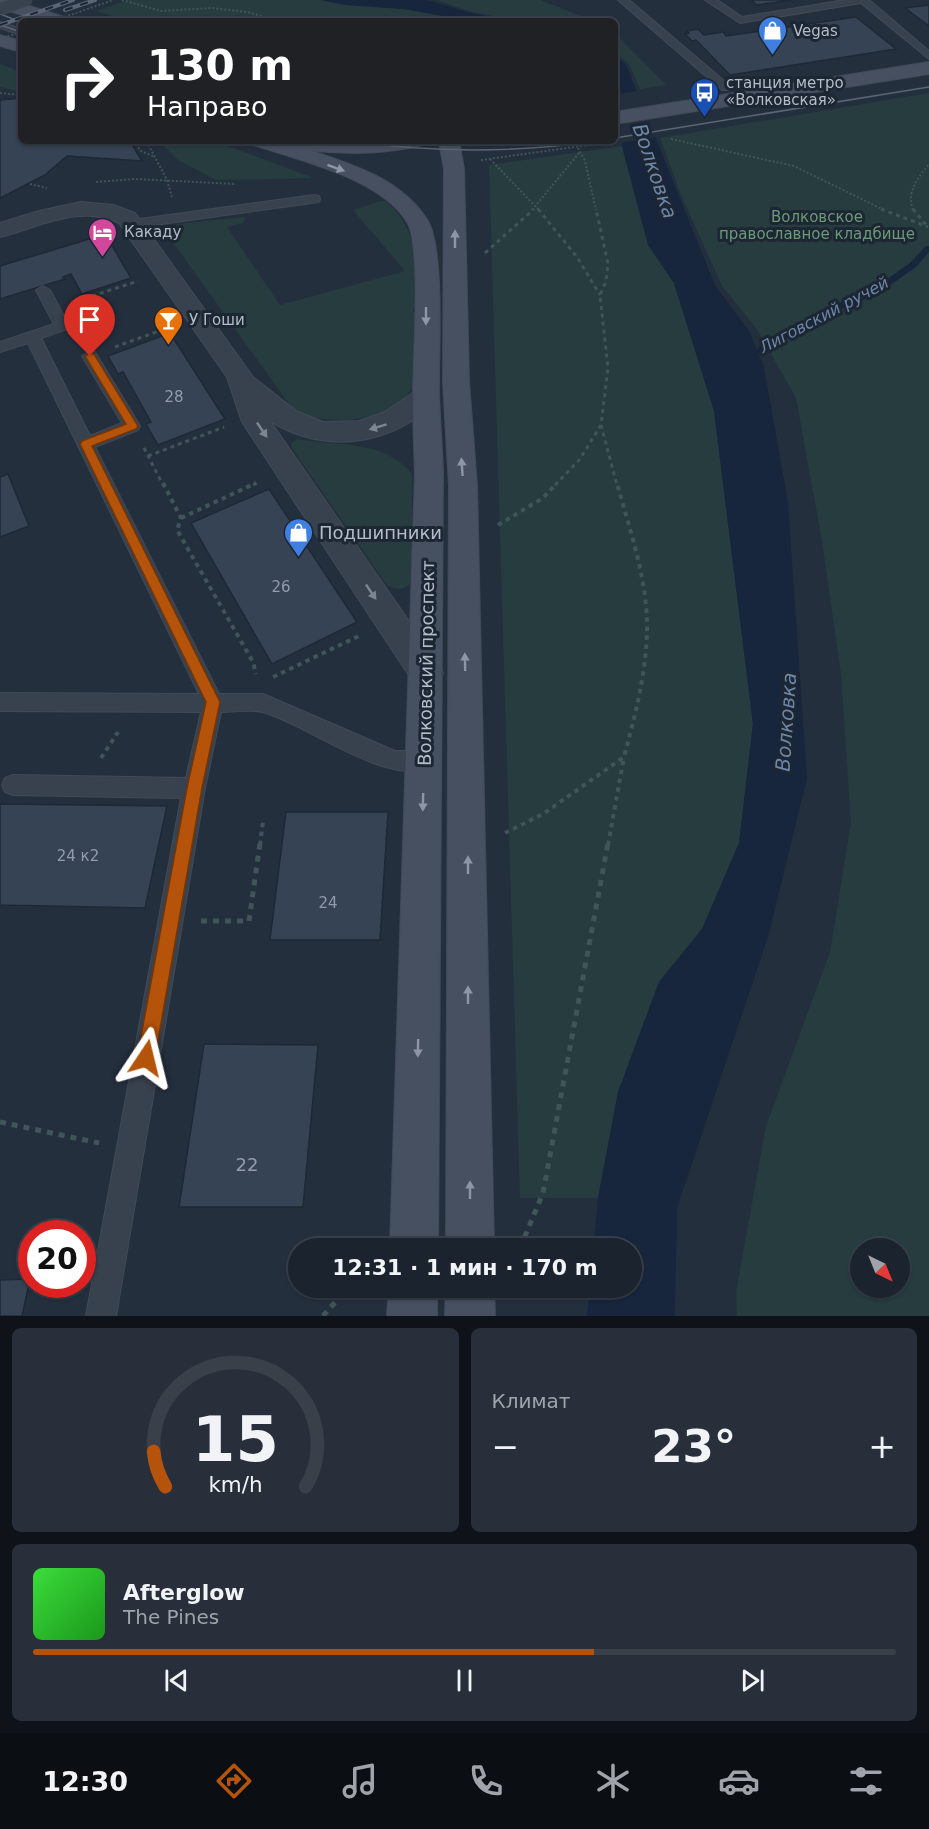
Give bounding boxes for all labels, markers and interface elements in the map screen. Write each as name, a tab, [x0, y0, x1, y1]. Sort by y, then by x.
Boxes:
shop icon: Vegas	[756, 15, 788, 57]
place label: Vegas	[793, 22, 838, 40]
text: 130 m	[147, 41, 293, 90]
icon: right	[48, 42, 126, 120]
place label: станция метро «Волковская»	[726, 74, 844, 109]
bus stop icon: станция метро «Волковская»	[689, 76, 721, 118]
text: Направо	[147, 91, 268, 122]
water label: Волковка	[628, 120, 682, 222]
one-way arrow	[327, 163, 345, 173]
park label: Волковское православное кладбище	[719, 208, 915, 243]
hotel icon: Какаду	[87, 216, 119, 258]
place label: Какаду	[124, 223, 181, 241]
one-way arrow	[450, 230, 460, 249]
water label: Лиговский ручей	[755, 273, 892, 358]
pin	[64, 294, 115, 356]
icon: arrive	[73, 303, 106, 336]
bar icon: У Гоши	[152, 304, 184, 346]
one-way arrow	[421, 306, 431, 325]
place label: У Гоши	[189, 311, 245, 329]
house number: 28	[164, 388, 184, 406]
one-way arrow	[256, 422, 267, 438]
one-way arrow	[369, 423, 387, 432]
one-way arrow	[457, 457, 467, 476]
shop icon: Подшипники	[282, 516, 314, 558]
place label: Подшипники	[319, 522, 442, 543]
street label: Волковский проспект	[414, 560, 438, 766]
house number: 26	[271, 578, 291, 596]
one-way arrow	[365, 583, 377, 599]
one-way arrow	[460, 652, 470, 671]
water label: Волковка	[771, 672, 801, 772]
one-way arrow	[418, 792, 428, 811]
house number: 24 к2	[57, 847, 99, 865]
one-way arrow	[463, 856, 473, 875]
house number: 24	[318, 894, 338, 912]
one-way arrow	[463, 985, 473, 1004]
position arrow	[114, 1026, 178, 1090]
one-way arrow	[413, 1039, 423, 1058]
house number: 22	[236, 1154, 258, 1175]
one-way arrow	[465, 1180, 475, 1199]
speed limit sign: 20	[18, 1220, 96, 1298]
north arrow	[850, 1238, 910, 1298]
map controls	[850, 1238, 910, 1298]
text: 12:31 · 1 мин · 170 m	[332, 1255, 598, 1280]
text: Климат	[492, 1389, 570, 1413]
text: 15	[192, 1403, 279, 1476]
text: 23°	[651, 1420, 736, 1473]
text: −	[492, 1427, 519, 1466]
text: +	[868, 1427, 896, 1466]
text: km/h	[208, 1472, 262, 1497]
text: Afterglow	[123, 1580, 245, 1605]
text: The Pines	[123, 1605, 219, 1629]
icon: previous	[160, 1664, 193, 1697]
icon: pause	[448, 1664, 481, 1697]
icon: next	[736, 1664, 769, 1697]
icon: directions	[213, 1760, 255, 1802]
icon: music	[339, 1760, 381, 1802]
icon: phone	[465, 1760, 507, 1802]
icon: climate	[592, 1760, 634, 1802]
icon: car	[718, 1760, 760, 1802]
icon: filters	[845, 1760, 887, 1802]
text: 12:30	[42, 1766, 128, 1797]

